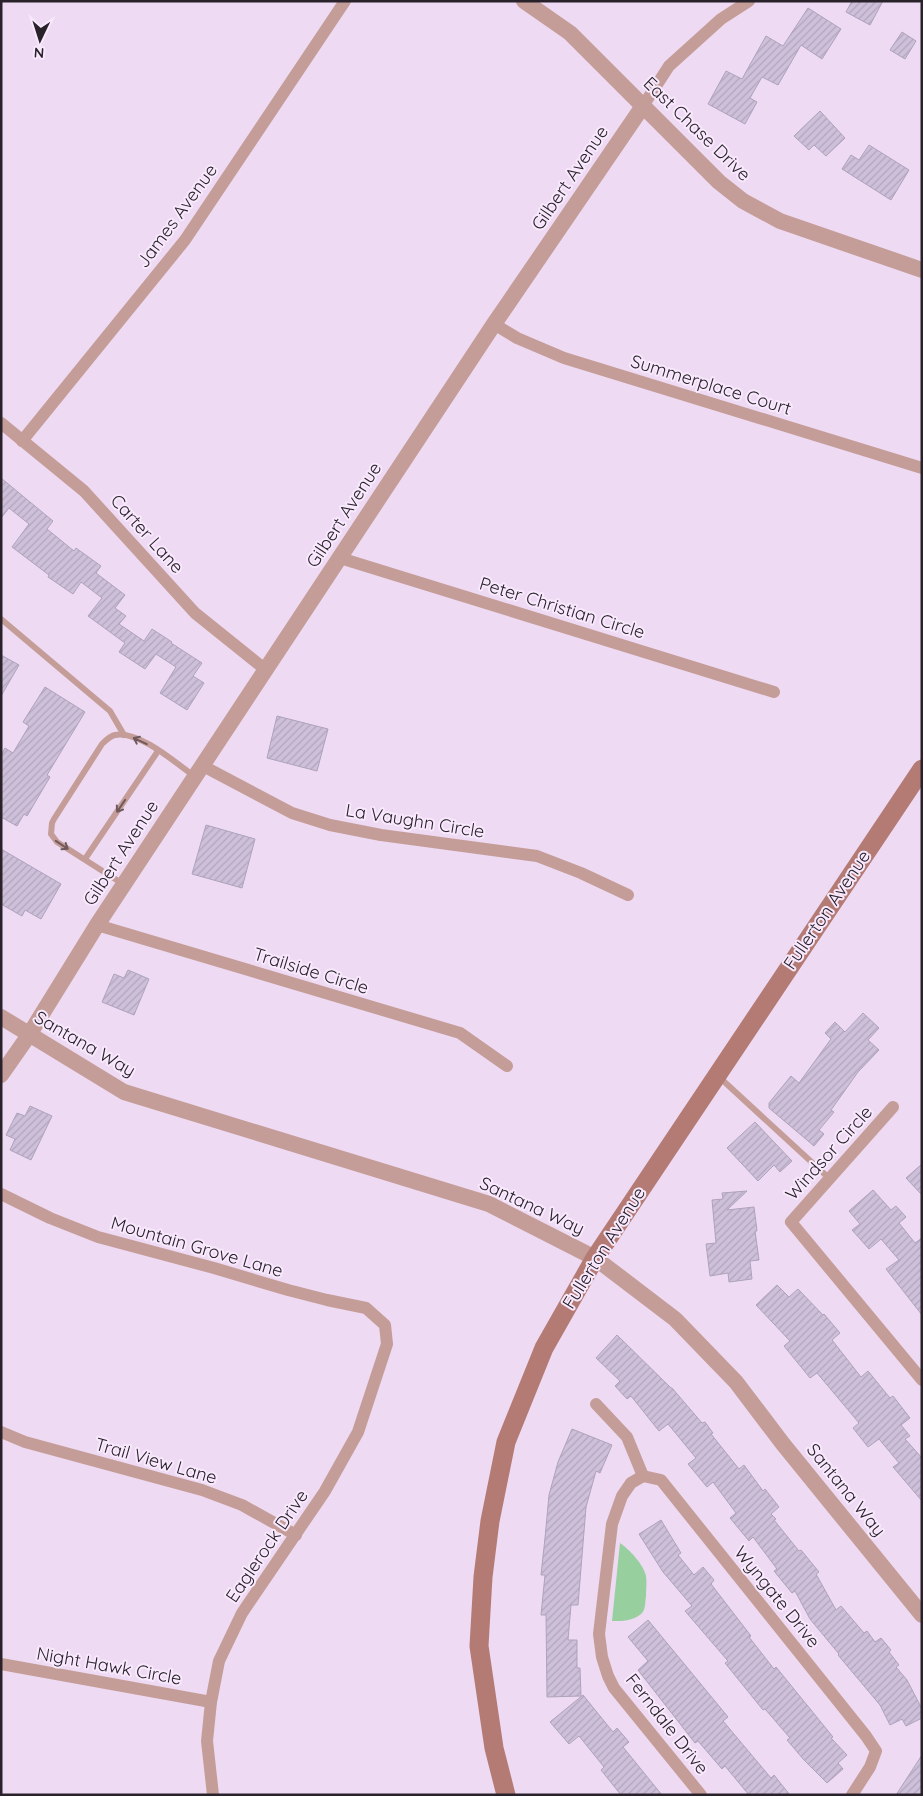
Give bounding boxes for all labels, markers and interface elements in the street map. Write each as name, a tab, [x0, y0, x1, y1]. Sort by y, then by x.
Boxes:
north arrow	[15, 15, 65, 65]
text: N	[33, 44, 45, 62]
street label: East Chase Drive	[639, 72, 756, 186]
street label: Gilbert Avenue	[526, 121, 613, 234]
street label: James Avenue	[131, 159, 222, 272]
street label: Summerplace Court	[628, 349, 794, 420]
street label: Gilbert Avenue	[301, 458, 386, 572]
street label: Carter Lane	[106, 489, 189, 578]
street label: Peter Christian Circle	[477, 571, 648, 644]
one-way arrow	[133, 735, 148, 745]
street label: Gilbert Avenue	[78, 796, 163, 910]
street label: La Vaughn Circle	[344, 798, 486, 843]
one-way arrow	[116, 799, 126, 813]
one-way arrow	[55, 839, 69, 850]
street label: Fullerton Avenue	[778, 846, 875, 974]
street label: Trailside Circle	[251, 942, 372, 999]
street label: Santana Way	[31, 1005, 140, 1082]
street label: Windsor Circle	[780, 1101, 877, 1205]
street label: Santana Way	[476, 1171, 588, 1240]
street label: Fullerton Avenue	[557, 1183, 650, 1313]
street label: Mountain Grove Lane	[108, 1211, 286, 1282]
street label: Trail View Lane	[92, 1432, 220, 1489]
street label: Santana Way	[802, 1439, 891, 1541]
street label: Eaglerock Drive	[220, 1485, 313, 1606]
street label: Wyngate Drive	[729, 1541, 826, 1652]
street label: Night Hawk Circle	[35, 1641, 183, 1690]
street label: Ferndale Drive	[621, 1669, 714, 1779]

